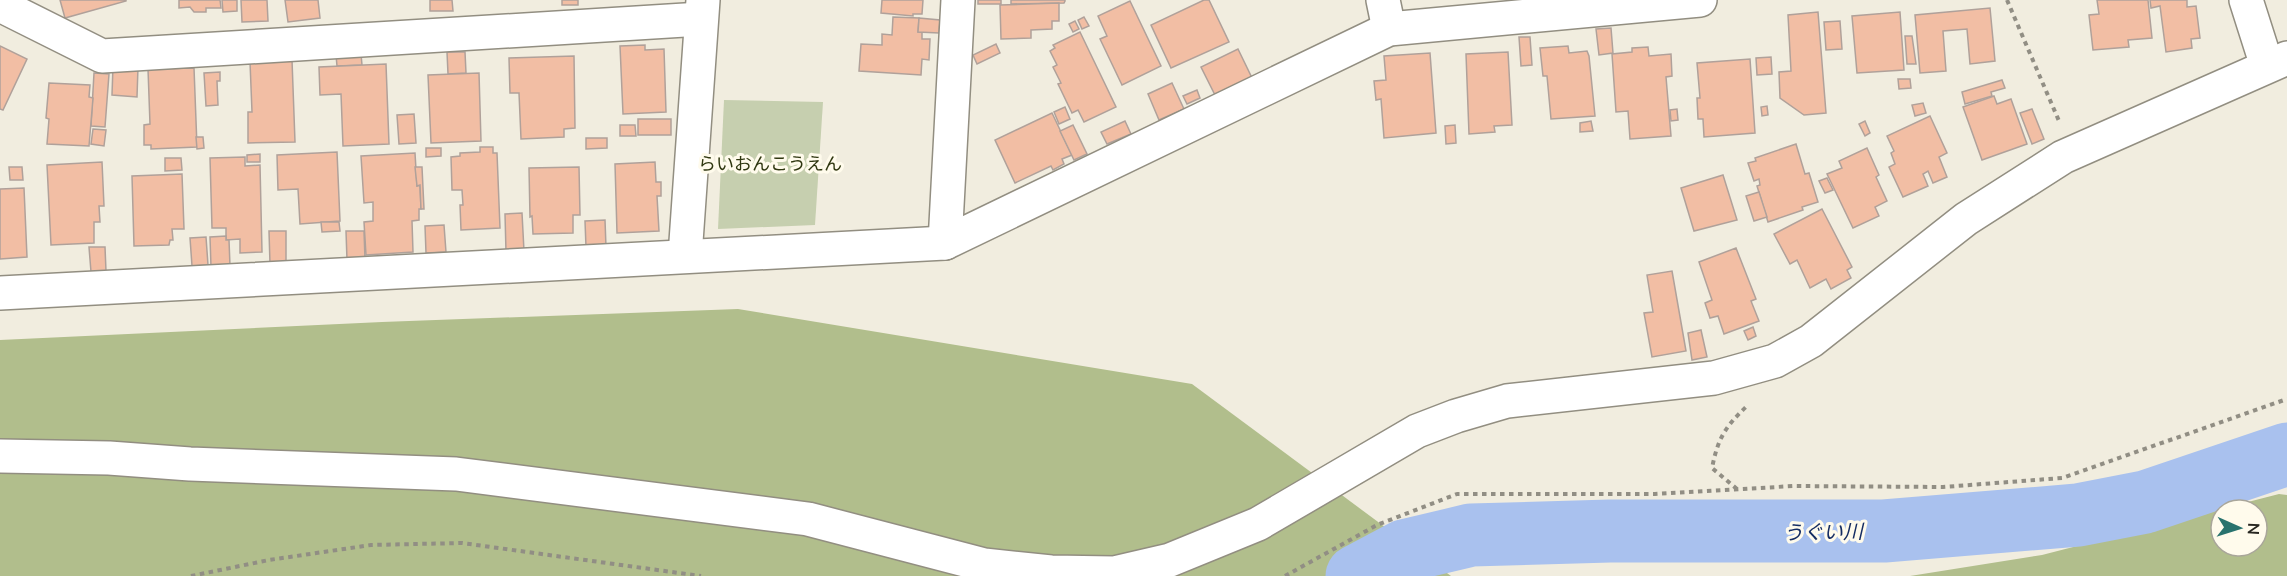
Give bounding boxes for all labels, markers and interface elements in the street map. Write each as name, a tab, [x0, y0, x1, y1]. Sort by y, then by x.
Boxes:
park label: らいおんこうえん	[698, 152, 842, 175]
north arrow	[2209, 498, 2269, 558]
water label: うぐい川	[1783, 518, 1865, 545]
text: N	[2244, 522, 2264, 535]

